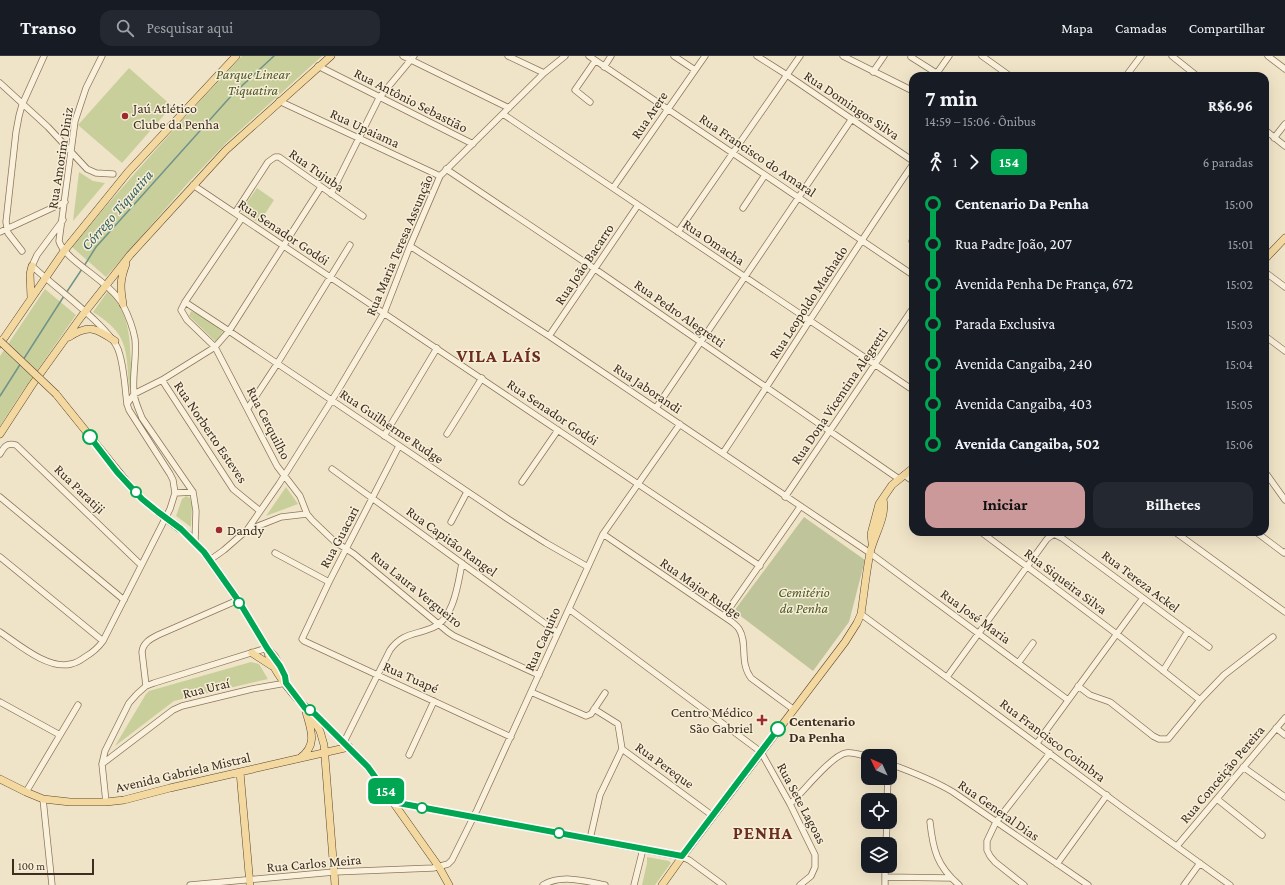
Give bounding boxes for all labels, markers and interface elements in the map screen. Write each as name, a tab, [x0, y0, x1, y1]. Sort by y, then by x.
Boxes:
search box	[100, 10, 380, 46]
text: Transo	[20, 17, 76, 38]
icon: search	[114, 17, 136, 39]
text: Pesquisar aqui	[146, 20, 233, 36]
text: Mapa	[1061, 20, 1093, 36]
text: Camadas	[1115, 20, 1167, 36]
text: Compartilhar	[1189, 20, 1265, 36]
street label: Rua Antônio Sebastião	[352, 64, 471, 136]
park label: Parque Linear Tiquatira	[216, 66, 291, 98]
street label: Rua Domingos Silva	[801, 67, 903, 143]
text: 7 min	[925, 86, 978, 111]
street label: Rua Arere	[627, 88, 671, 142]
text: R$6.96	[1208, 98, 1253, 114]
place label: Jaú Atlético Clube da Penha	[131, 100, 220, 132]
street label: Rua Upaiama	[328, 105, 403, 151]
street label: Rua Amorim Diniz	[44, 106, 76, 210]
street label: Rua Francisco do Amaral	[697, 110, 820, 200]
marker: Jaú Atlético Clube da Penha	[120, 111, 130, 121]
text: 14:59 – 15:06 · Ônibus	[925, 114, 1036, 129]
street label: Rua Tujuba	[286, 145, 348, 196]
icon: walk	[925, 151, 947, 173]
icon: forward	[963, 151, 985, 173]
text: 154	[999, 154, 1019, 170]
text: 1	[953, 155, 957, 170]
text: 6 paradas	[1203, 155, 1253, 170]
water label: Córrego Tiquatira	[78, 167, 157, 254]
street label: Rua Maria Teresa Assunção	[362, 172, 436, 318]
street label: Rua Senador Godói	[235, 196, 333, 269]
text: Centenario Da Penha	[955, 196, 1089, 212]
text: 15:00	[1225, 197, 1253, 212]
street label: Rua Omacha	[680, 216, 748, 269]
street label: Rua João Bacarro	[551, 220, 617, 308]
text: Rua Padre João, 207	[955, 236, 1072, 252]
text: 15:01	[1228, 237, 1253, 252]
street label: Rua Leopoldo Machado	[766, 243, 850, 361]
street label: Rua Pedro Alegretti	[632, 276, 729, 350]
text: Avenida Penha De França, 672	[955, 276, 1133, 292]
text: 15:02	[1226, 277, 1253, 292]
text: Parada Exclusiva	[955, 316, 1055, 332]
text: 15:03	[1226, 317, 1253, 332]
street label: Rua Dona Vicentina Alegretti	[787, 324, 891, 467]
district label: VILA LAÍS	[455, 346, 542, 366]
text: Avenida Cangaiba, 240	[955, 356, 1092, 372]
text: 15:04	[1226, 357, 1253, 372]
street label: Rua Jaborandi	[611, 359, 685, 417]
street label: Rua Senador Godói	[504, 376, 602, 449]
street label: Rua Norberto Esteves	[171, 378, 251, 486]
street label: Rua Cerquilho	[244, 384, 294, 462]
street label: Rua Guilherme Rudge	[337, 385, 447, 467]
text: Avenida Cangaiba, 403	[955, 396, 1092, 412]
text: 15:05	[1226, 397, 1253, 412]
unlabelled marker	[82, 429, 98, 445]
text: Avenida Cangaiba, 502	[955, 436, 1100, 452]
text: 15:06	[1226, 437, 1253, 452]
street label: Rua Paratiji	[51, 461, 109, 518]
button: Iniciar	[925, 482, 1085, 528]
button: Bilhetes	[1093, 482, 1253, 528]
unlabelled marker	[130, 486, 142, 498]
street label: Rua Guacari	[316, 503, 362, 571]
street label: Rua Capitão Rangel	[403, 503, 501, 580]
place label: Dandy	[227, 522, 265, 538]
marker: Dandy	[214, 525, 224, 535]
street label: Rua Siqueira Silva	[1022, 545, 1111, 618]
street label: Rua Laura Vergueiro	[368, 547, 466, 631]
street label: Rua Tereza Ackel	[1099, 547, 1183, 616]
street label: Rua Major Rudge	[657, 554, 745, 623]
park label: Cemitério da Penha	[778, 584, 830, 616]
street label: Rua José Maria	[938, 585, 1015, 647]
unlabelled marker	[233, 597, 245, 609]
street label: Rua Caquito	[521, 604, 563, 674]
street label: Rua Tuapé	[381, 658, 441, 696]
street label: Rua Uraí	[181, 674, 232, 702]
street label: Rua Francisco Coimbra	[997, 695, 1109, 785]
unlabelled marker	[304, 704, 316, 716]
place label: Centro Médico São Gabriel	[671, 704, 753, 736]
place label: Centenario Da Penha	[789, 713, 855, 745]
marker: Centro Médico São Gabriel	[756, 714, 768, 726]
marker: Centenario Da Penha	[770, 721, 786, 737]
street label: Rua Conceição Pereira	[1176, 721, 1268, 826]
street label: Rua Pereque	[633, 738, 697, 792]
street label: Avenida Gabriela Mistral	[114, 749, 252, 795]
north arrow	[861, 749, 897, 785]
map controls	[861, 749, 897, 873]
street label: Rua Sete Lagoas	[774, 760, 830, 846]
street label: Rua General Dias	[955, 776, 1043, 844]
line badge: 154	[363, 778, 409, 804]
text: 154	[376, 783, 396, 799]
button: locate	[861, 793, 897, 829]
unlabelled marker	[416, 802, 428, 814]
district label: PENHA	[733, 823, 793, 843]
unlabelled marker	[553, 827, 565, 839]
button: layers	[861, 837, 897, 873]
street label: Rua Carlos Meira	[266, 851, 363, 875]
scale bar	[12, 857, 94, 876]
text: 100 m	[18, 860, 45, 872]

